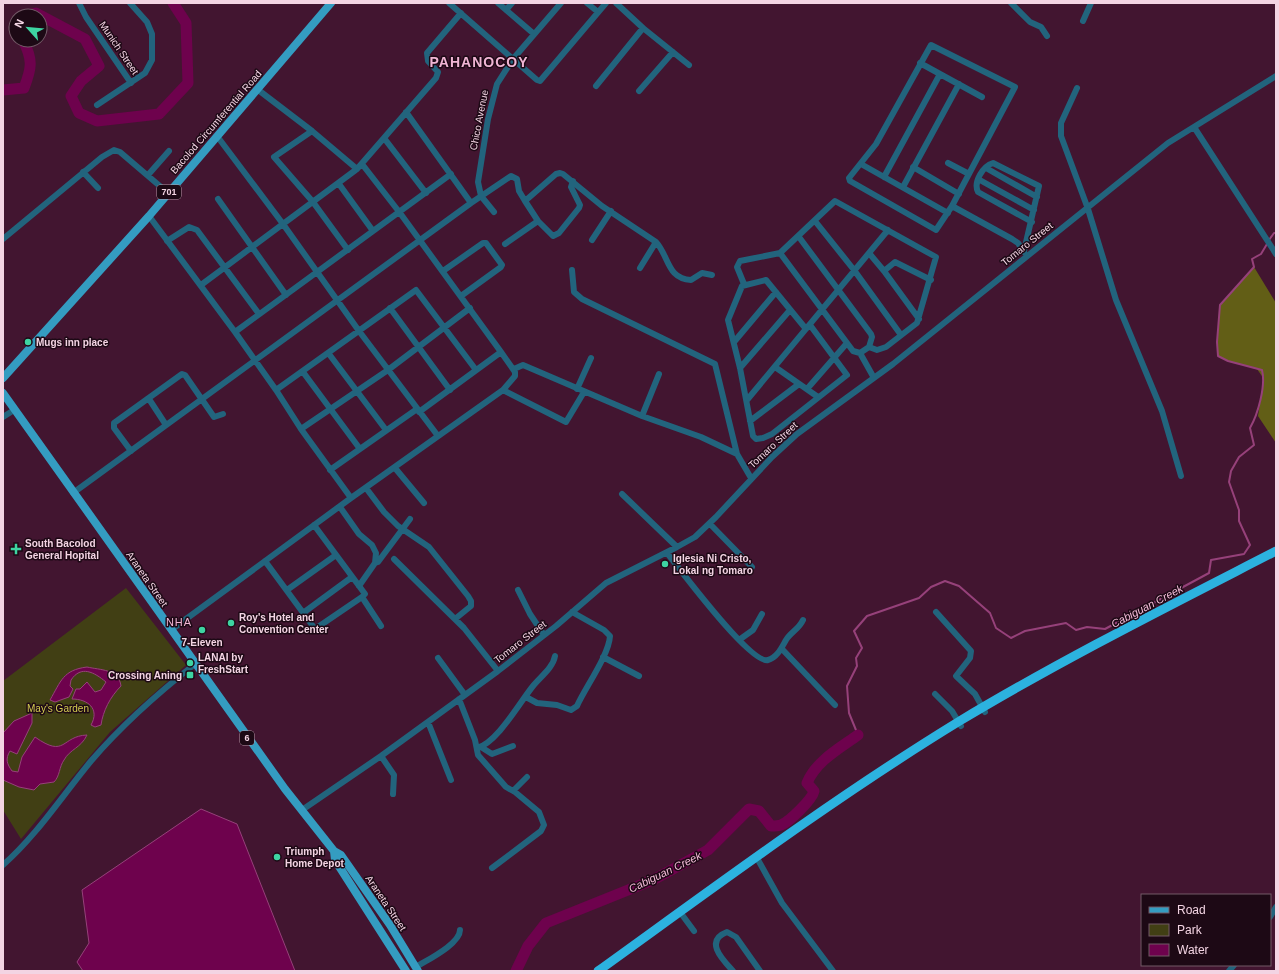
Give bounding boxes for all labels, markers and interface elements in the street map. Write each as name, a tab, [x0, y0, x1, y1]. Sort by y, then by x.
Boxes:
north arrow	[8, 8, 48, 48]
text: N	[12, 17, 26, 30]
street label: Munich Street	[97, 19, 141, 77]
district label: PAHANOCOY	[430, 54, 528, 70]
street label: Bacolod Circumferential Road	[168, 68, 264, 176]
street label: Chico Avenue	[468, 88, 490, 151]
road number: 701	[157, 185, 181, 199]
street label: Tomaro Street	[999, 220, 1055, 268]
marker: Mugs inn place	[23, 337, 33, 347]
place label: Mugs inn place	[36, 337, 109, 348]
street label: Tomaro Street	[746, 419, 800, 470]
place label: South Bacolod General Hopital	[25, 538, 99, 561]
marker: South Bacolod General Hopital	[10, 543, 22, 555]
street label: Araneta Street	[124, 549, 170, 609]
place label: Iglesia Ni Cristo, Lokal ng Tomaro	[673, 553, 753, 576]
marker: Iglesia Ni Cristo, Lokal ng Tomaro	[660, 559, 670, 569]
water label: Cabiguan Creek	[1109, 582, 1185, 630]
place label: Roy's Hotel and Convention Center	[239, 612, 329, 635]
district label: NHA	[166, 616, 192, 628]
marker: Roy's Hotel and Convention Center	[226, 618, 236, 628]
street label: Tomaro Street	[492, 618, 548, 666]
marker: 7-Eleven	[197, 625, 207, 635]
place label: 7-Eleven	[181, 637, 223, 648]
place label: LANAI by FreshStart	[198, 652, 249, 675]
marker: LANAI by FreshStart	[185, 658, 195, 668]
place label: Crossing Aning	[108, 670, 182, 681]
marker: Crossing Aning	[185, 670, 195, 680]
park label: May's Garden	[27, 703, 89, 714]
road number: 6	[240, 731, 254, 745]
place label: Triumph Home Depot	[285, 846, 345, 869]
water label: Cabiguan Creek	[627, 849, 704, 895]
marker: Triumph Home Depot	[272, 852, 282, 862]
street label: Araneta Street	[363, 873, 409, 933]
legend	[1141, 894, 1271, 966]
text: Road	[1177, 903, 1206, 917]
text: Park	[1177, 923, 1203, 937]
text: Water	[1177, 943, 1209, 957]

